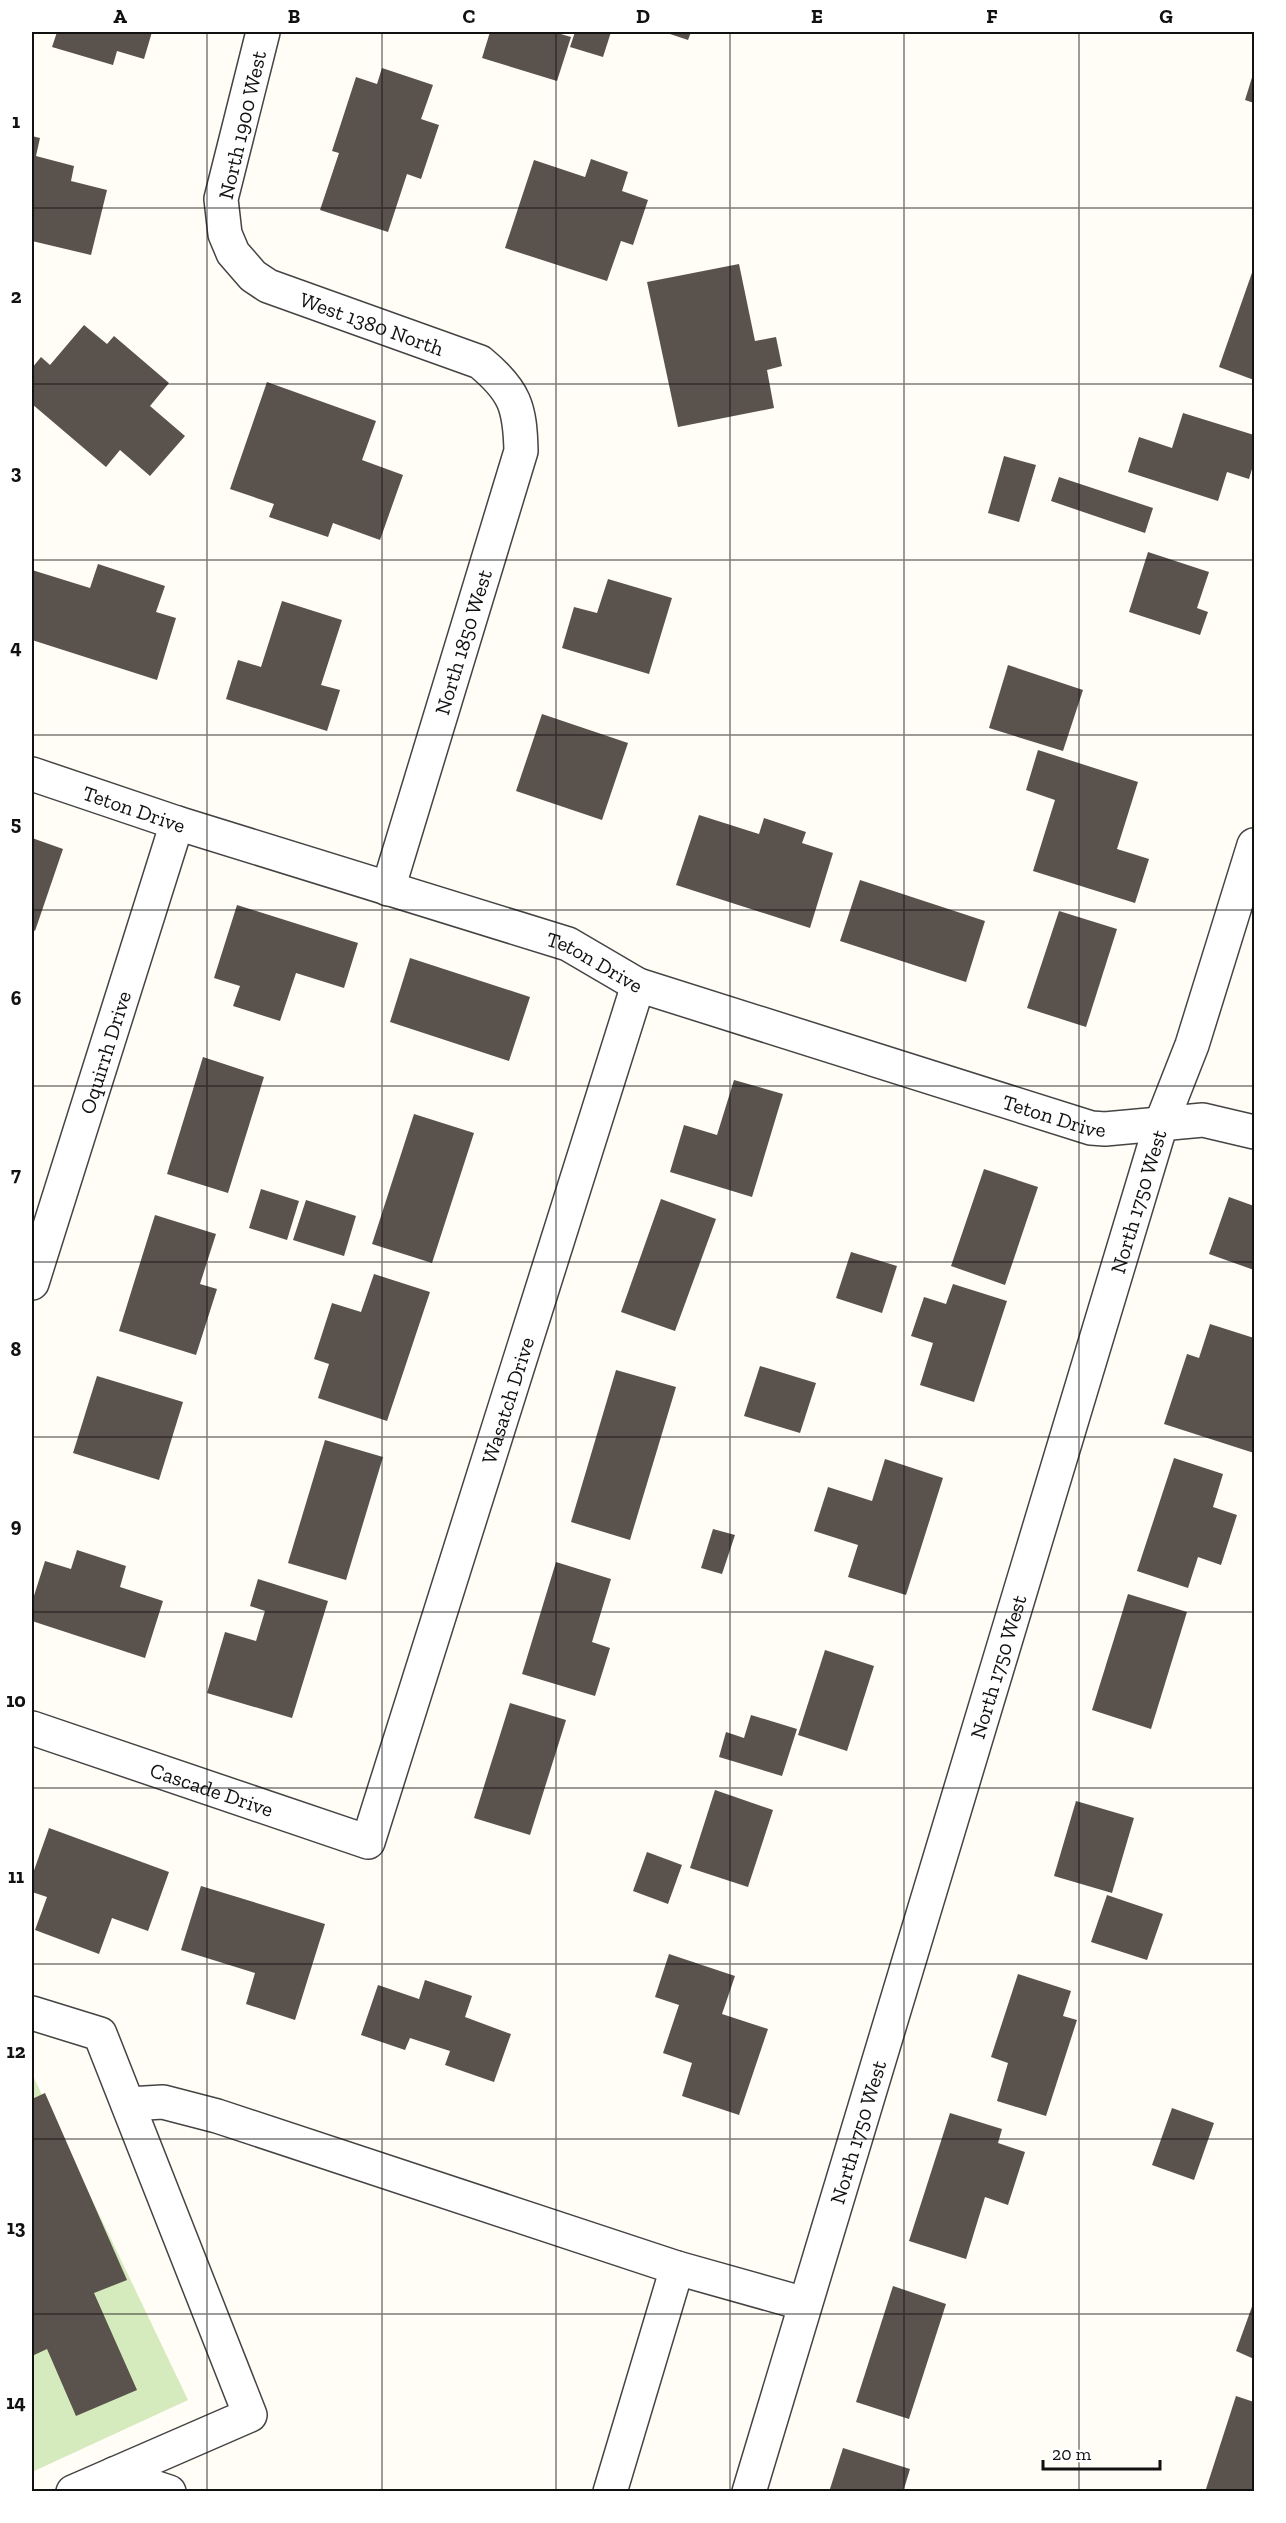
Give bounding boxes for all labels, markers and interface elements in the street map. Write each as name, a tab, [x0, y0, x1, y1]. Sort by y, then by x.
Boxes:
text: A	[113, 4, 127, 28]
text: B	[288, 4, 300, 28]
text: C	[463, 4, 476, 28]
text: D	[636, 4, 650, 28]
text: E	[811, 4, 823, 28]
text: F	[986, 4, 998, 28]
text: G	[1159, 4, 1173, 28]
street label: North 1900 West	[213, 48, 271, 202]
text: 1	[12, 109, 20, 133]
text: 2	[11, 284, 22, 308]
street label: West 1380 North	[297, 286, 448, 361]
text: 3	[11, 460, 22, 484]
street label: North 1850 West	[429, 566, 497, 718]
text: 4	[10, 635, 22, 659]
street label: Teton Drive	[80, 780, 189, 837]
text: 5	[11, 811, 21, 835]
street label: Teton Drive	[544, 926, 648, 998]
text: 6	[11, 986, 22, 1010]
street label: Oquirrh Drive	[74, 987, 136, 1117]
street label: Teton Drive	[1000, 1088, 1107, 1142]
street label: North 1750 West	[1104, 1126, 1171, 1276]
text: 7	[11, 1162, 21, 1186]
street label: Wasatch Drive	[475, 1334, 539, 1467]
text: 8	[11, 1337, 22, 1361]
text: 9	[11, 1513, 22, 1537]
street label: North 1750 West	[964, 1592, 1031, 1742]
text: 10	[6, 1688, 26, 1712]
street label: Cascade Drive	[147, 1757, 277, 1822]
text: 11	[8, 1864, 24, 1888]
text: 12	[7, 2039, 26, 2063]
street label: North 1750 West	[824, 2057, 891, 2207]
text: 13	[7, 2215, 26, 2239]
text: 14	[6, 2390, 26, 2414]
scale bar	[1043, 2433, 1160, 2471]
text: 20 m	[1052, 2443, 1092, 2465]

